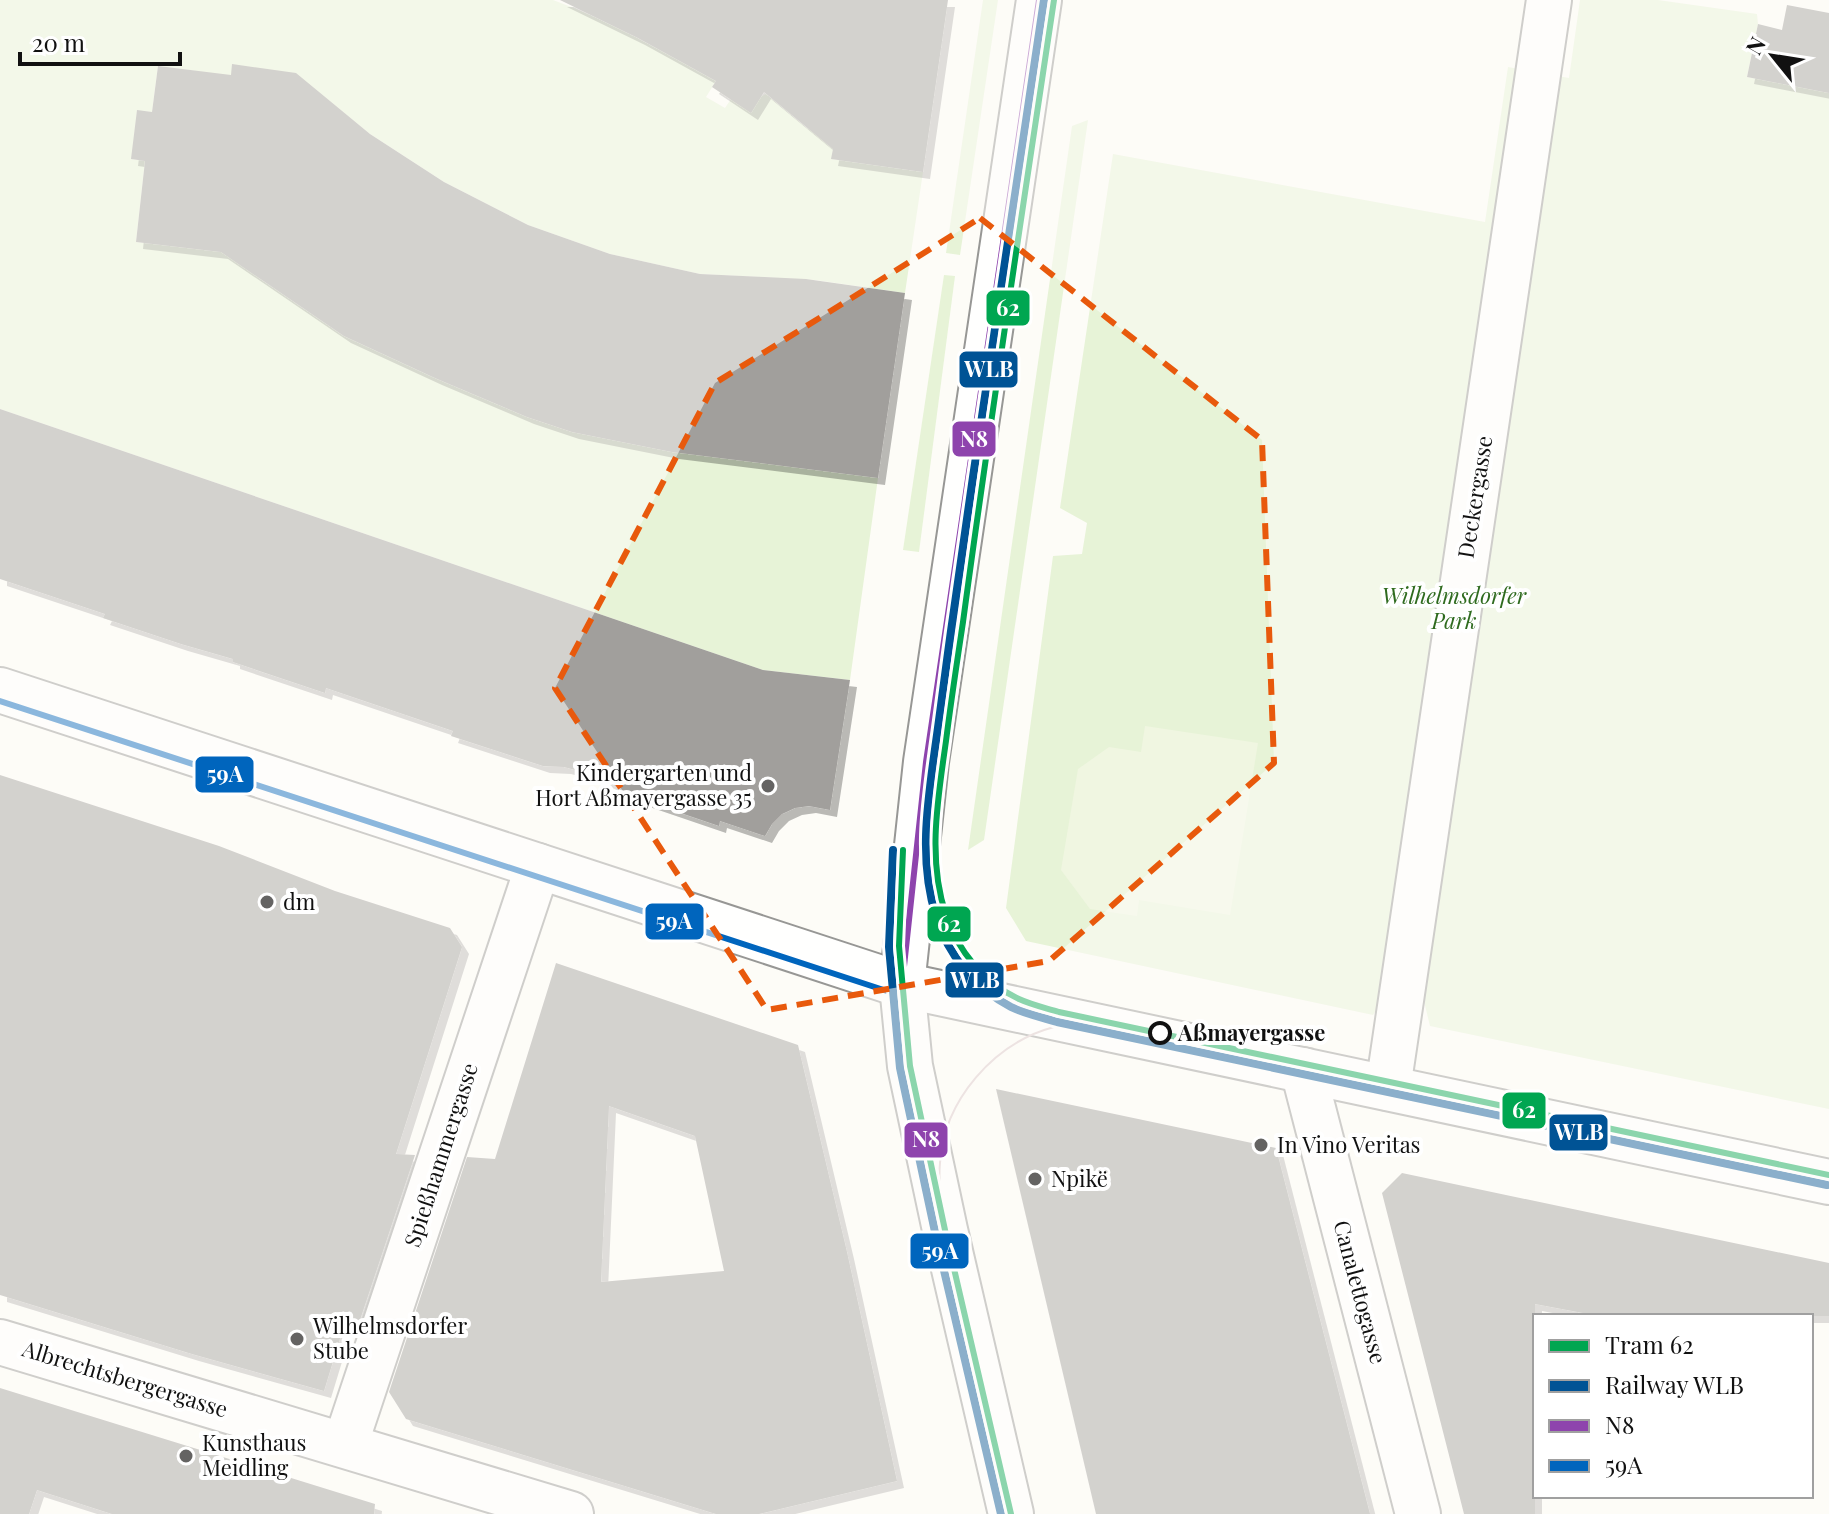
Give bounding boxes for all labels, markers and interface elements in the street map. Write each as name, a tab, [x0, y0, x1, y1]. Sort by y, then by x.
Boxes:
scale bar	[20, 16, 180, 66]
north arrow	[1733, 16, 1813, 96]
text: 20 m	[32, 26, 85, 58]
text: N	[1738, 31, 1772, 60]
line badge: 62	[985, 289, 1031, 327]
text: 62	[996, 292, 1020, 322]
line badge: WLB	[958, 350, 1019, 389]
text: WLB	[963, 353, 1014, 383]
line badge: N8	[951, 420, 997, 458]
text: N8	[960, 423, 988, 453]
street label: Deckergasse	[1450, 434, 1498, 560]
park label: Wilhelmsdorfer Park	[1382, 580, 1527, 635]
line badge: 59A	[194, 755, 255, 794]
place label: Kindergarten und Hort Aßmayergasse 35	[535, 757, 752, 812]
text: 59A	[207, 758, 244, 788]
marker: Kindergarten und Hort Aßmayergasse 35	[759, 777, 777, 795]
place label: dm	[283, 886, 316, 916]
marker: dm	[258, 893, 276, 911]
line badge: 59A	[644, 902, 705, 941]
text: 59A	[656, 905, 693, 935]
line badge: 62	[926, 905, 972, 943]
text: 62	[937, 908, 961, 938]
line badge: WLB	[944, 961, 1005, 999]
text: WLB	[949, 964, 1000, 994]
place label: Aßmayergasse	[1177, 1017, 1325, 1047]
marker: Aßmayergasse	[1149, 1022, 1171, 1044]
street label: Spießhammergasse	[396, 1059, 484, 1251]
line badge: 62	[1501, 1091, 1547, 1130]
text: 62	[1512, 1094, 1536, 1124]
line badge: WLB	[1548, 1113, 1609, 1152]
text: WLB	[1553, 1116, 1604, 1146]
line badge: N8	[903, 1121, 949, 1159]
text: N8	[912, 1123, 940, 1153]
place label: In Vino Veritas	[1277, 1129, 1420, 1159]
marker: In Vino Veritas	[1252, 1136, 1270, 1154]
place label: Npikë	[1051, 1163, 1108, 1193]
marker: Npikë	[1026, 1170, 1044, 1188]
street label: Canalettogasse	[1327, 1217, 1395, 1367]
line badge: 59A	[909, 1232, 970, 1270]
text: 59A	[922, 1235, 959, 1265]
place label: Wilhelmsdorfer Stube	[312, 1310, 467, 1365]
legend	[1533, 1314, 1813, 1498]
text: Tram 62	[1605, 1328, 1694, 1360]
marker: Wilhelmsdorfer Stube	[288, 1330, 306, 1348]
street label: Albrechtsbergergasse	[18, 1332, 232, 1424]
text: Railway WLB	[1605, 1368, 1744, 1400]
text: N8	[1605, 1408, 1634, 1440]
place label: Kunsthaus Meidling	[202, 1427, 306, 1482]
marker: Kunsthaus Meidling	[177, 1447, 195, 1465]
text: 59A	[1605, 1448, 1643, 1480]

